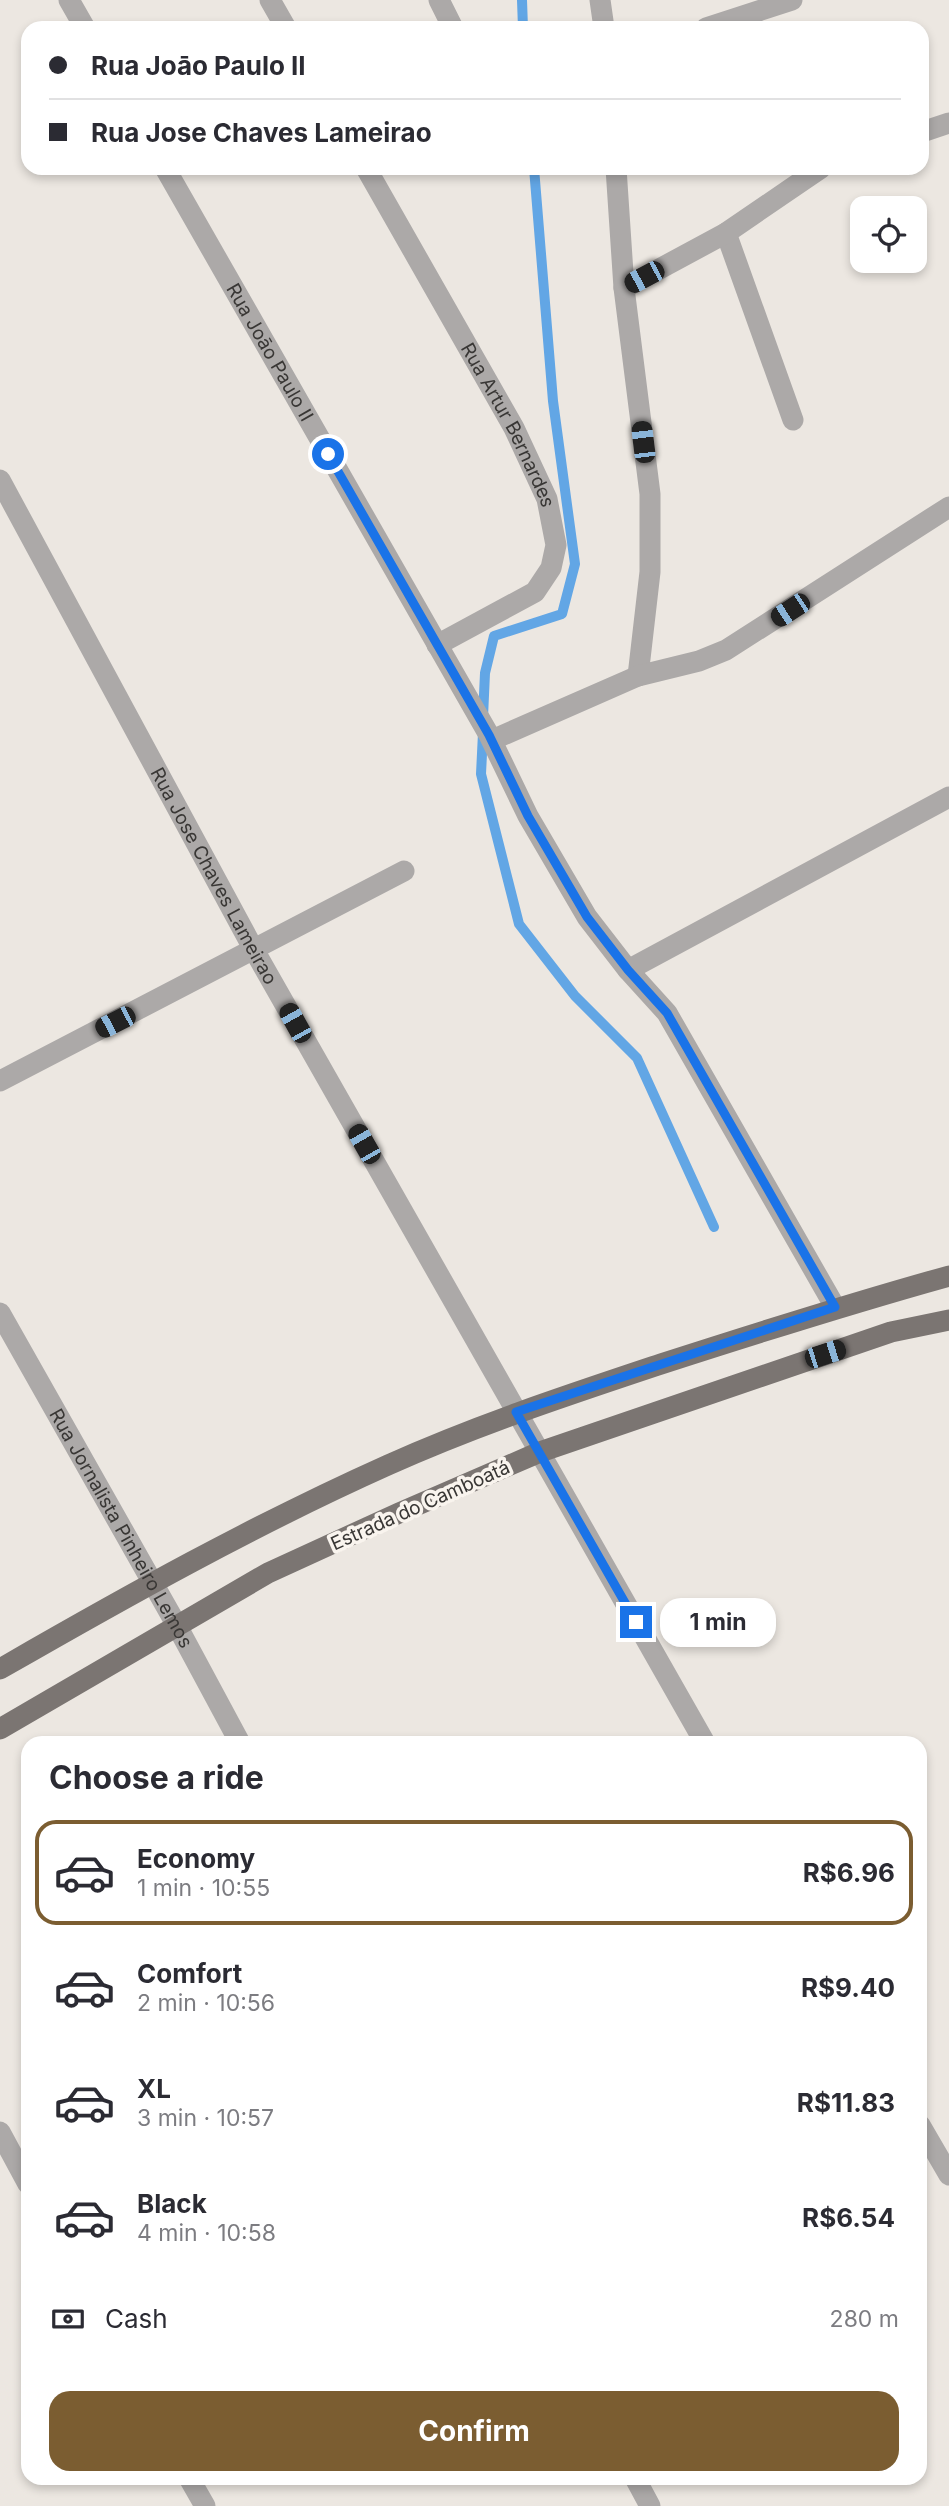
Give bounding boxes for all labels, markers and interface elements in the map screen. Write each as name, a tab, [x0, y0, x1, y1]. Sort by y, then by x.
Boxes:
text: Rua Joāo Paulo II	[91, 50, 306, 81]
text: Rua Jose Chaves Lameirao	[91, 117, 432, 148]
map controls	[850, 196, 927, 273]
button: locate	[850, 196, 927, 273]
car	[621, 258, 668, 296]
street label: Rua Joāo Paulo II	[221, 279, 318, 425]
street label: Rua Artur Bernardes	[456, 339, 559, 509]
car	[631, 420, 656, 464]
route start	[312, 438, 344, 470]
car	[767, 590, 814, 630]
street label: Rua Jose Chaves Lameirao	[146, 764, 282, 989]
car	[276, 1000, 315, 1046]
car	[92, 1003, 139, 1041]
car	[345, 1121, 384, 1167]
car	[802, 1338, 849, 1370]
street label: Rua Jornalista Pinheiro Lemos	[44, 1405, 198, 1652]
street label: Estrada do Camboatá	[327, 1456, 513, 1555]
callout: 1 min	[660, 1598, 776, 1646]
route end	[620, 1606, 652, 1638]
text: 1 min	[690, 1608, 746, 1636]
text: Choose a ride	[49, 1758, 264, 1797]
icon: car	[53, 1841, 116, 1904]
text: Economy	[137, 1843, 255, 1874]
text: R$6.96	[803, 1857, 895, 1888]
text: 1 min · 10:55	[137, 1874, 270, 1902]
icon: car	[53, 1956, 116, 2019]
text: Comfort	[137, 1958, 242, 1989]
text: R$9.40	[801, 1972, 895, 2003]
text: 2 min · 10:56	[137, 1989, 275, 2017]
icon: car	[53, 2071, 116, 2134]
text: XL	[137, 2073, 171, 2104]
text: R$11.83	[797, 2087, 895, 2118]
text: 3 min · 10:57	[137, 2104, 274, 2132]
icon: car	[53, 2186, 116, 2249]
text: Black	[137, 2188, 207, 2219]
text: R$6.54	[802, 2202, 895, 2233]
text: 4 min · 10:58	[137, 2219, 276, 2247]
icon: cash	[49, 2300, 87, 2338]
text: Cash	[105, 2303, 168, 2334]
text: 280 m	[830, 2305, 899, 2333]
button: Confirm	[49, 2391, 899, 2471]

